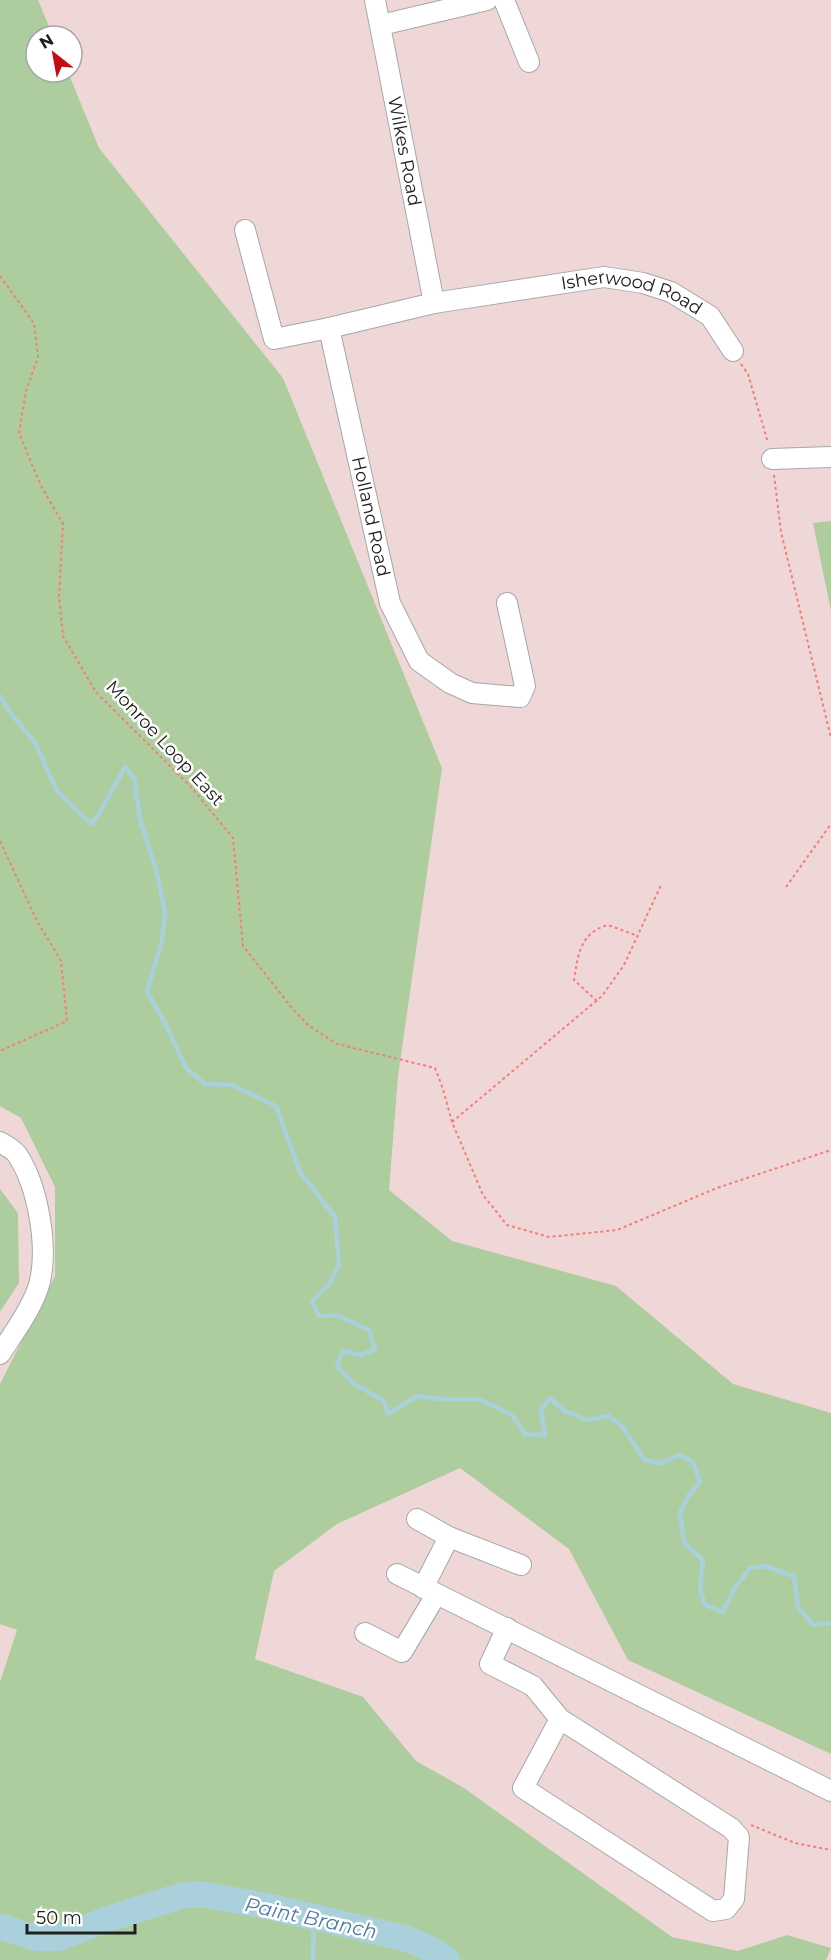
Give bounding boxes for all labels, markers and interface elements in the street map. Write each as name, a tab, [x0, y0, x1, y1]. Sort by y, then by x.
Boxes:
north arrow	[24, 24, 84, 84]
text: N	[36, 30, 57, 53]
street label: Wilkes Road	[383, 94, 426, 208]
street label: Isherwood Road	[559, 266, 706, 320]
street label: Holland Road	[347, 454, 395, 579]
street label: Monroe Loop East	[101, 676, 229, 810]
water label: Paint Branch	[243, 1892, 379, 1944]
scale bar	[27, 1897, 135, 1935]
text: 50 m	[36, 1907, 82, 1929]

